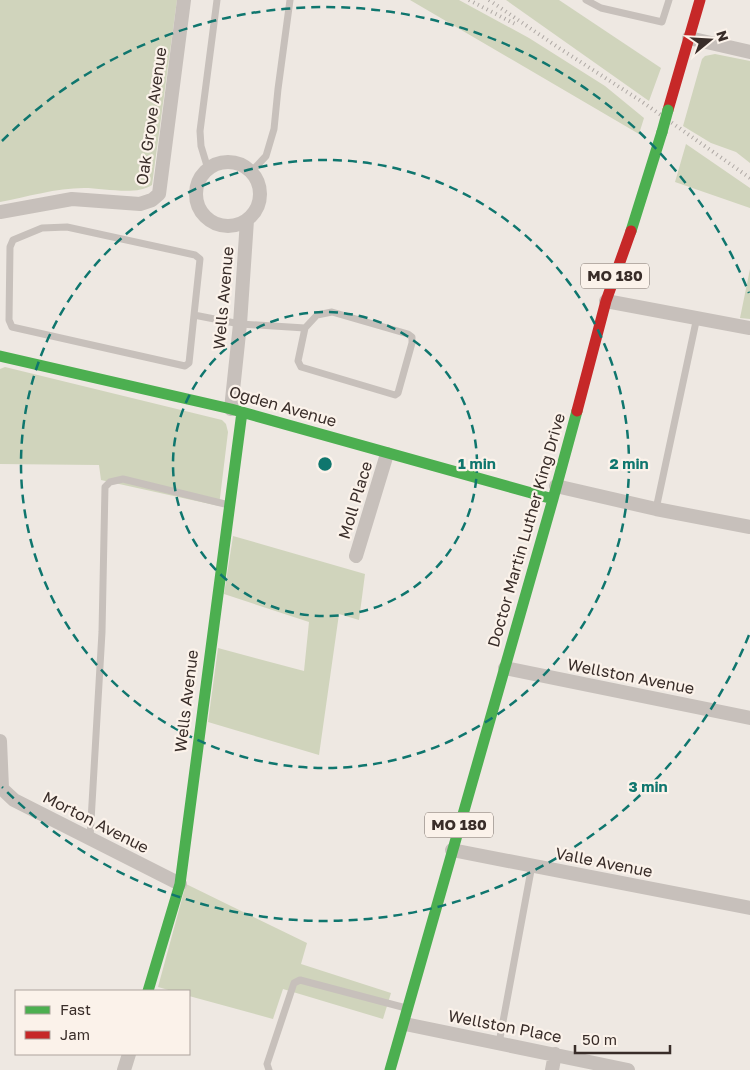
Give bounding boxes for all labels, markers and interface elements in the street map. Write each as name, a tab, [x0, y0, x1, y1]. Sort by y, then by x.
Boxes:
north arrow	[685, 15, 735, 65]
text: N	[713, 28, 733, 44]
street label: Oak Grove Avenue	[131, 46, 171, 186]
street label: Wells Avenue	[209, 246, 237, 350]
road number: MO 180	[581, 264, 649, 288]
street label: Ogden Avenue	[227, 381, 339, 431]
street label: Doctor Martin Luther King Drive	[483, 411, 569, 649]
text: 1 min	[458, 454, 496, 472]
text: 2 min	[609, 454, 649, 472]
centre of rings	[316, 455, 334, 473]
street label: Moll Place	[334, 459, 376, 541]
street label: Wells Avenue	[170, 649, 202, 753]
street label: Wellston Avenue	[566, 654, 696, 698]
text: 3 min	[628, 777, 668, 795]
street label: Morton Avenue	[40, 787, 152, 857]
road number: MO 180	[425, 812, 493, 838]
street label: Valle Avenue	[554, 843, 654, 881]
legend	[15, 990, 190, 1055]
text: Fast	[60, 1000, 91, 1018]
street label: Wellston Place	[447, 1005, 563, 1047]
scale bar	[575, 1022, 670, 1054]
text: Jam	[60, 1025, 90, 1043]
text: 50 m	[582, 1030, 617, 1048]

